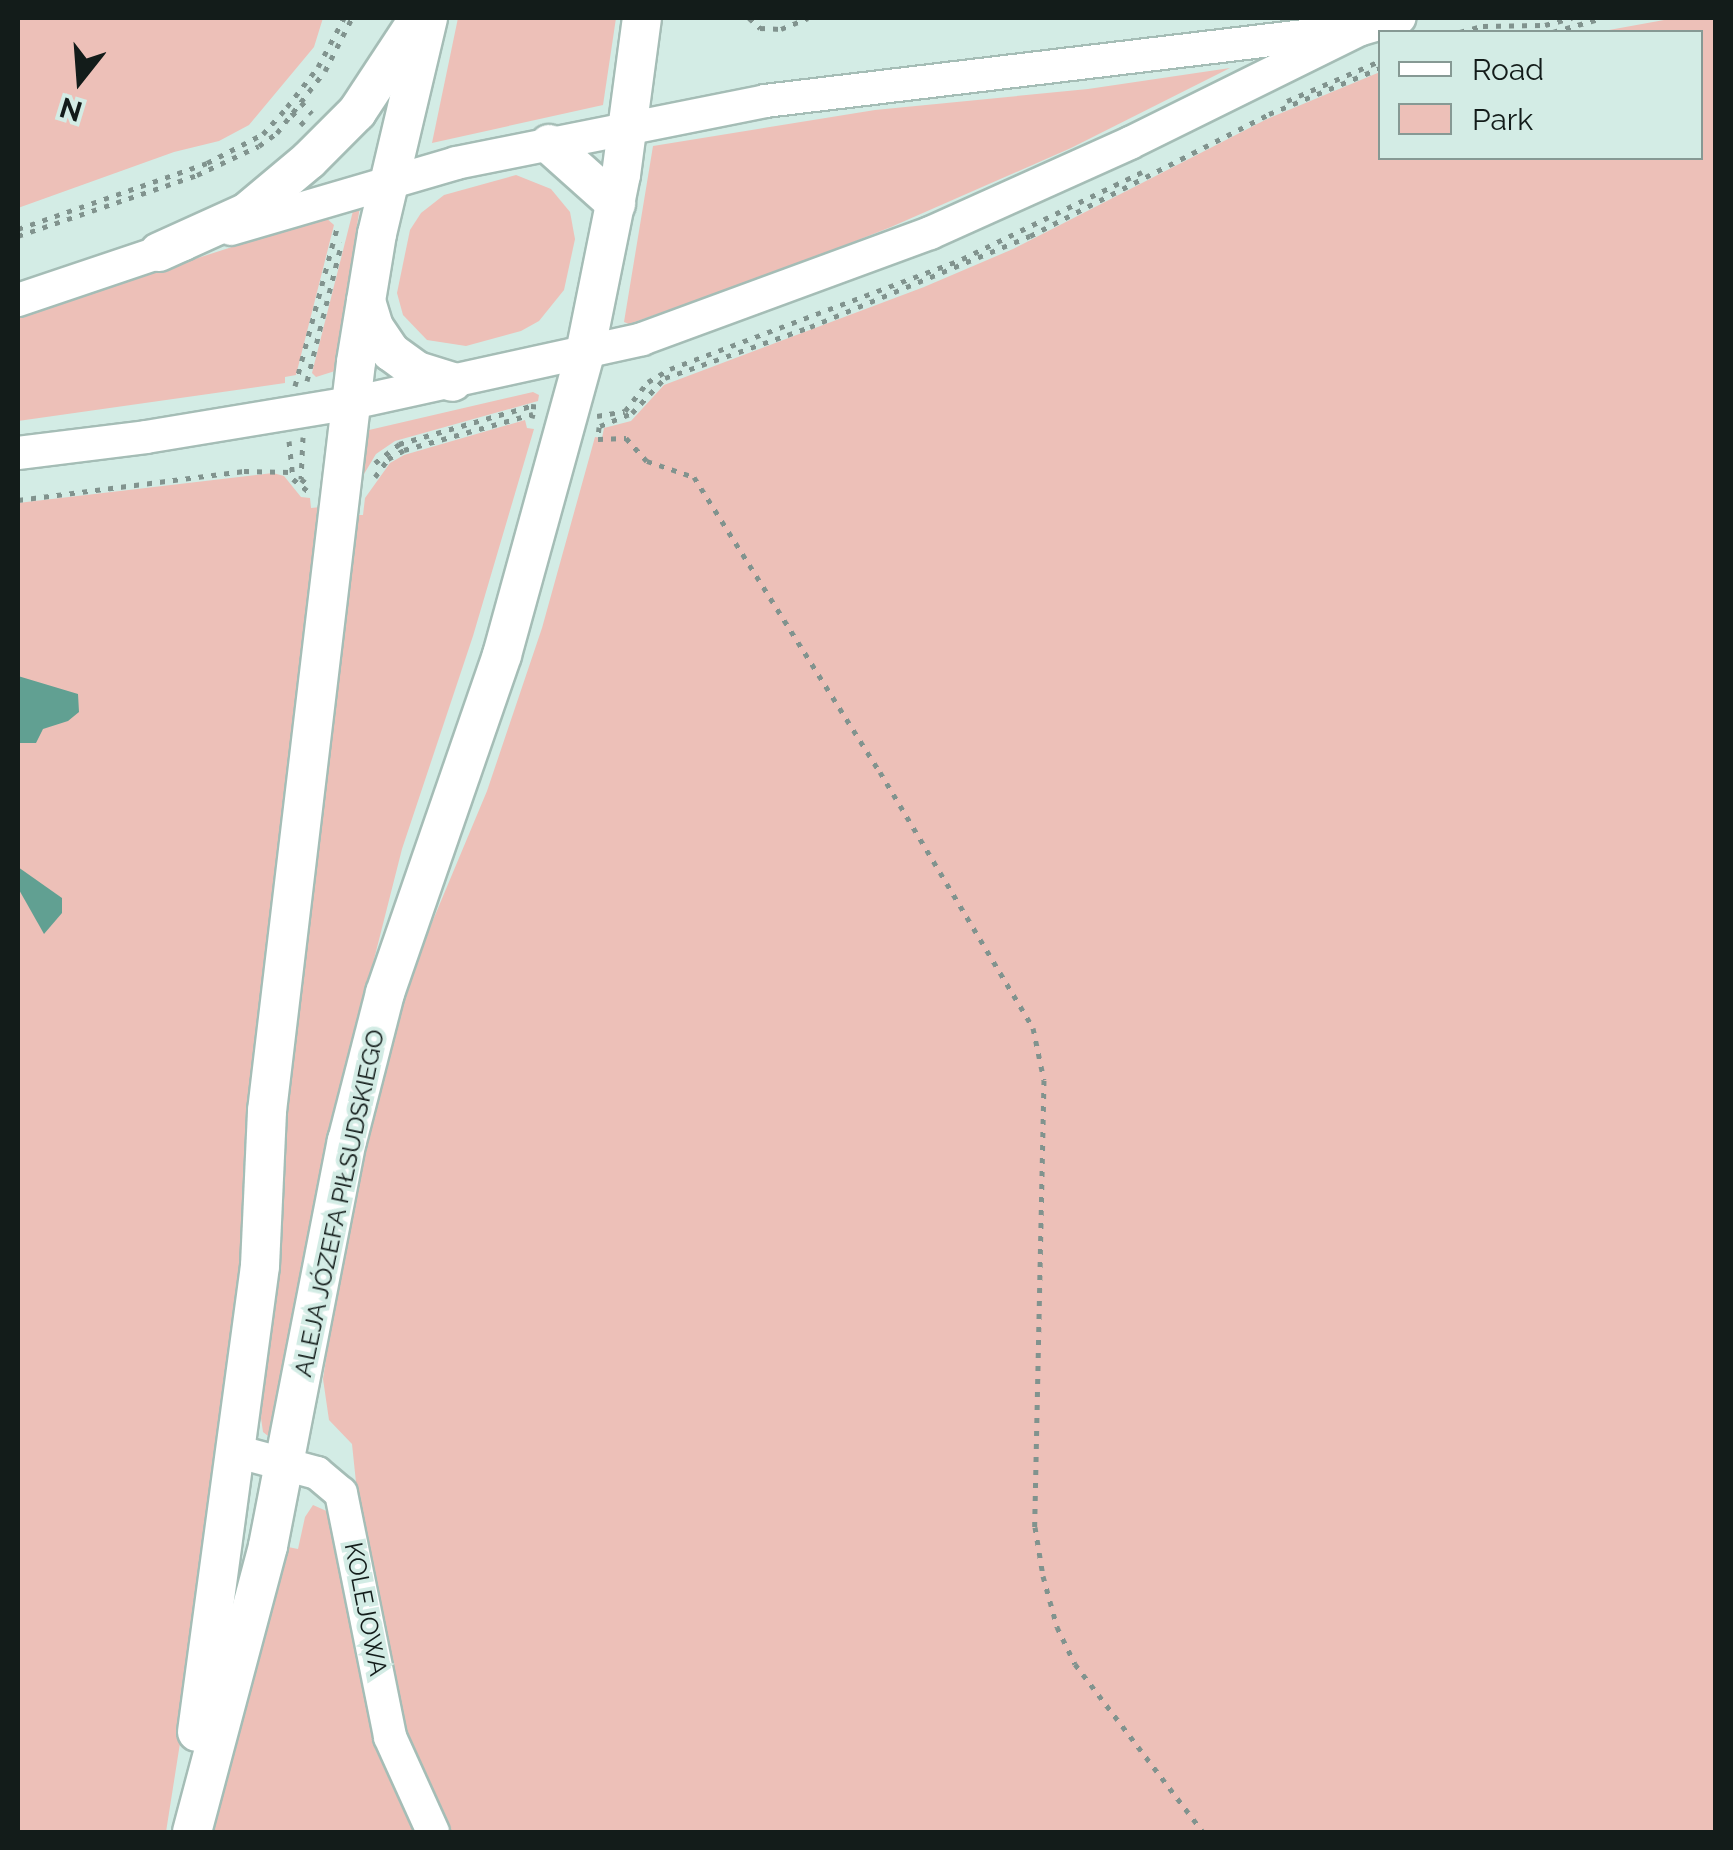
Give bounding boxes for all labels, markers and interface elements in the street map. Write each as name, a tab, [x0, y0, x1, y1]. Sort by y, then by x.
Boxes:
north arrow	[30, 30, 130, 130]
legend	[1378, 30, 1703, 160]
text: Road	[1472, 52, 1544, 87]
text: N	[56, 90, 86, 128]
text: Park	[1472, 102, 1533, 137]
street label: ALEJA JÓZEFA PIŁSUDSKIEGO	[287, 1025, 391, 1381]
street label: KOLEJOWA	[338, 1540, 394, 1678]

